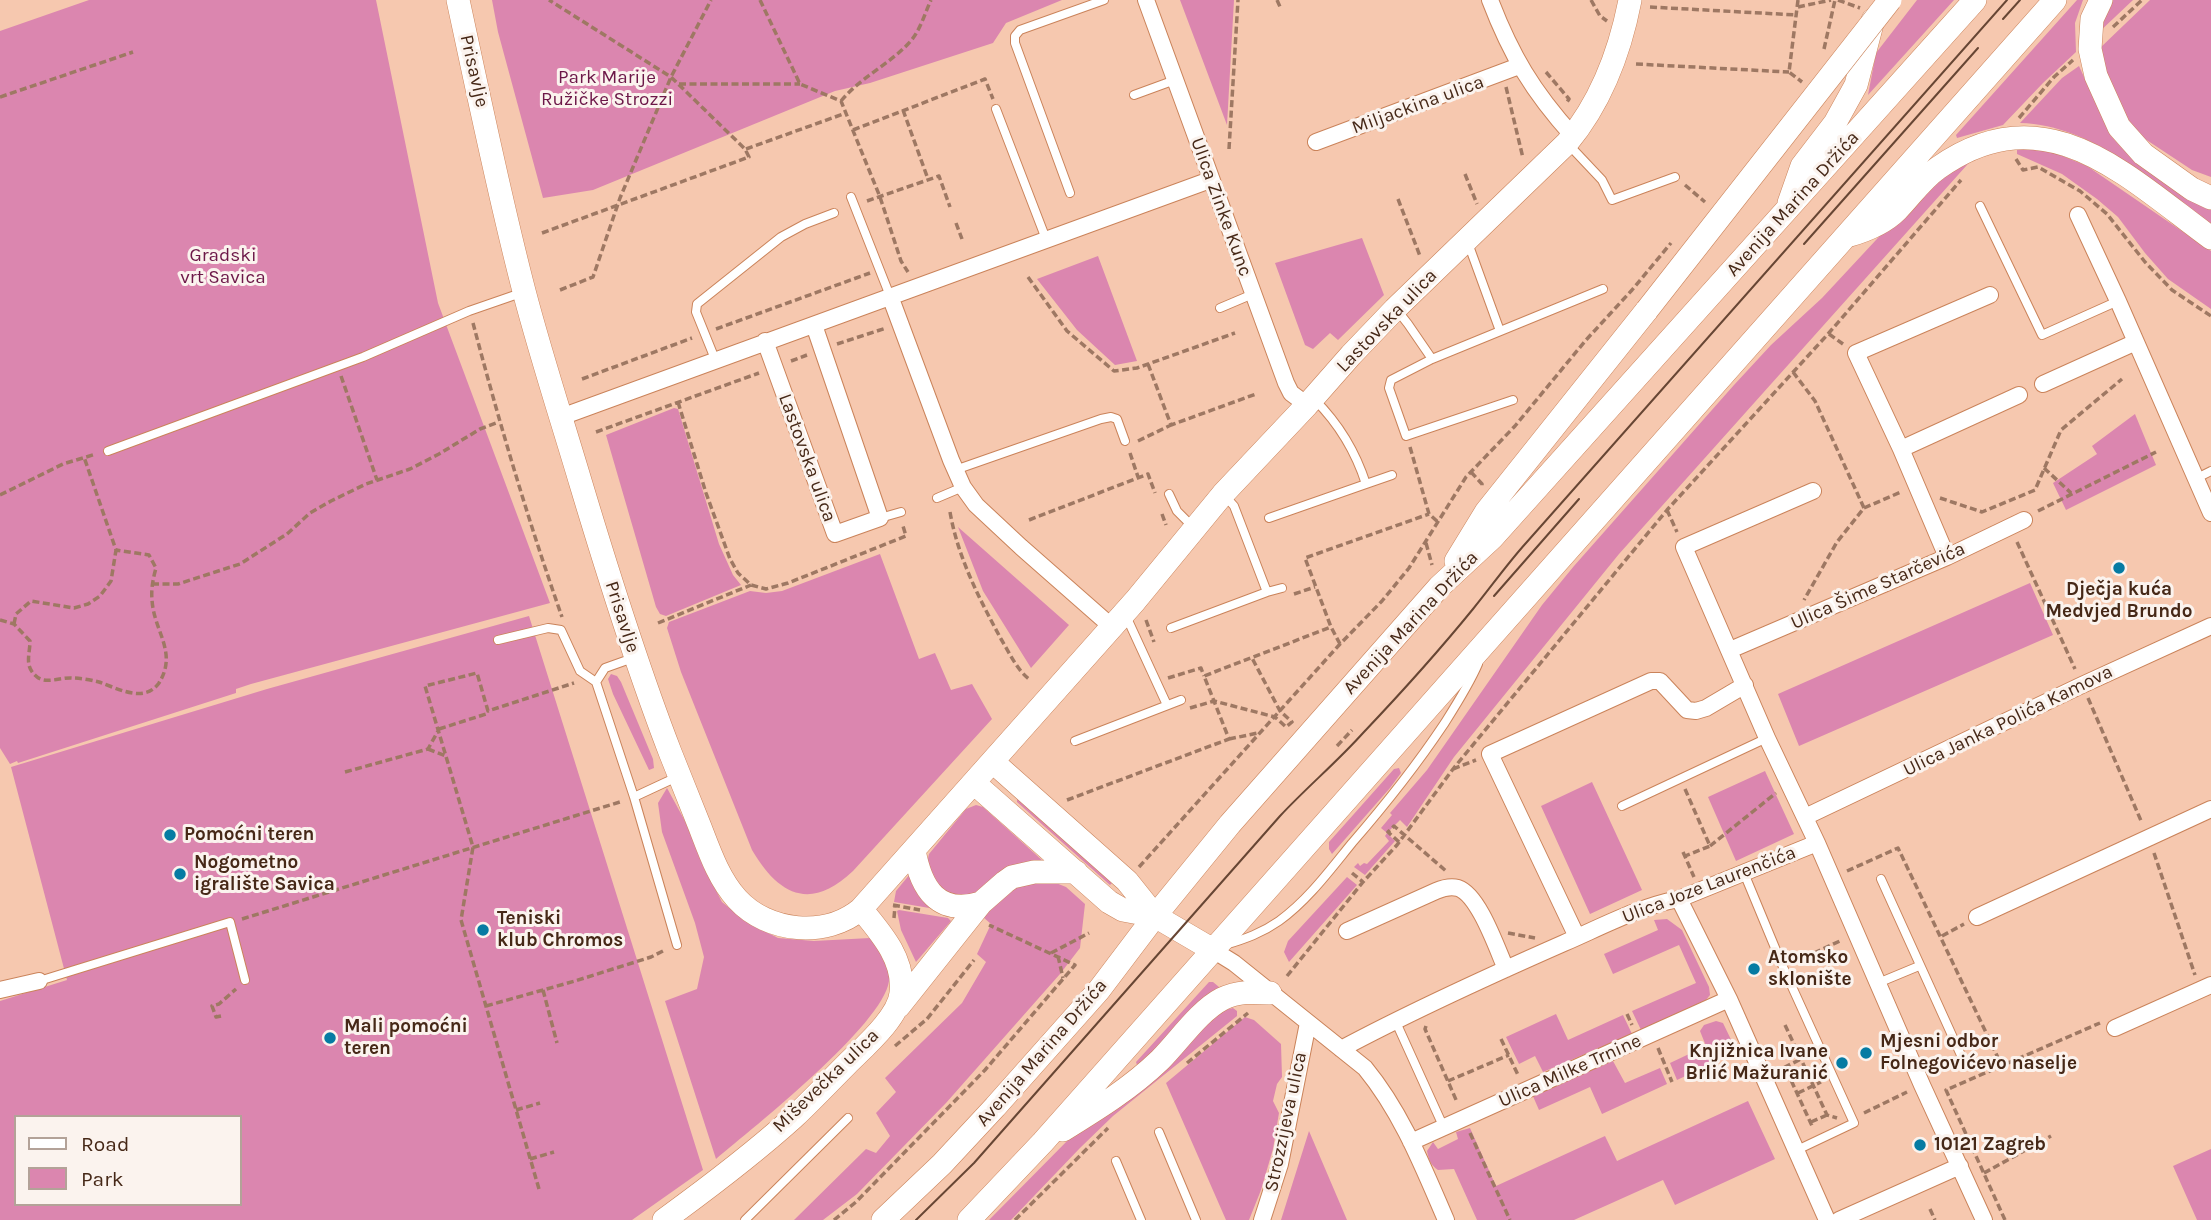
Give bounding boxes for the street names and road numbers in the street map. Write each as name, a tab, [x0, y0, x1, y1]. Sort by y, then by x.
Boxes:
street label: Prisavlje	[455, 32, 493, 110]
street label: Miljackina ulica	[1349, 71, 1487, 139]
street label: Avenija Marina Držića	[1722, 127, 1864, 281]
street label: Ulica Zinke Kunc	[1185, 135, 1257, 279]
street label: Lastovska ulica	[1332, 265, 1442, 377]
street label: Lastovska ulica	[773, 391, 841, 525]
street label: Ulica Šime Starčevića	[1787, 537, 1969, 635]
street label: Avenija Marina Držića	[1339, 547, 1483, 699]
street label: Prisavlje	[600, 578, 644, 656]
street label: Ulica Janka Polića Kamova	[1900, 660, 2116, 782]
street label: Ulica Joze Laurenčića	[1619, 841, 1799, 929]
street label: Avenija Marina Držića	[972, 975, 1112, 1131]
street label: Miševečka ulica	[768, 1025, 884, 1137]
street label: Ulica Milke Trnine	[1495, 1029, 1645, 1113]
street label: Strozzijeva ulica	[1260, 1050, 1312, 1194]

